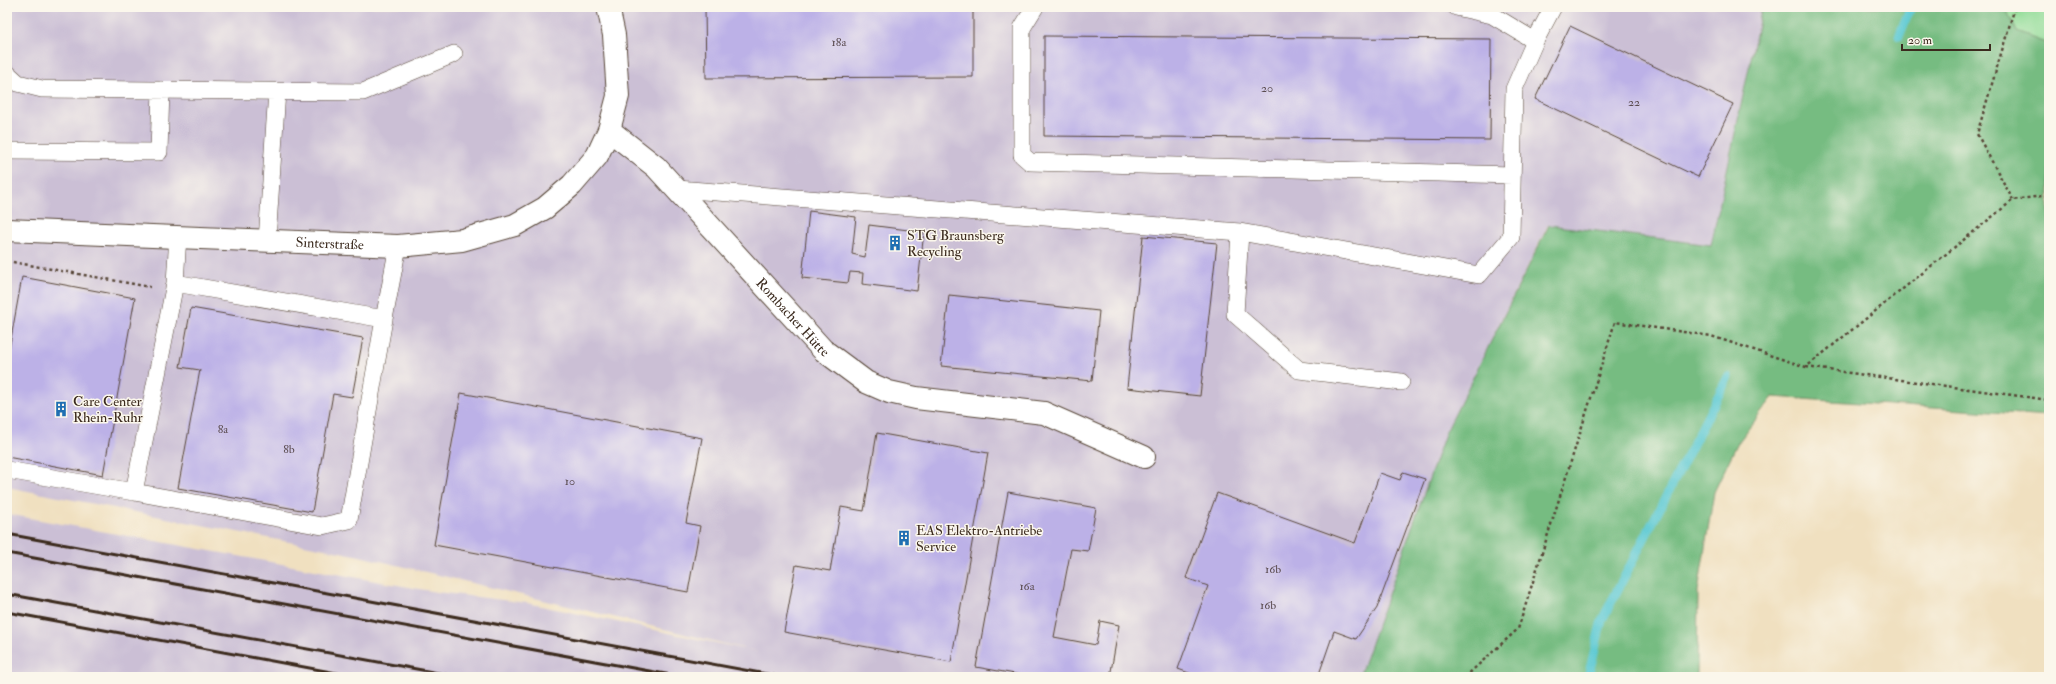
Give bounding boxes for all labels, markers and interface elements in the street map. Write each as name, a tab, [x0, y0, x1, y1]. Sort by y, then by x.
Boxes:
scale bar	[1902, 26, 1990, 52]
text: 20 m	[1908, 33, 1933, 48]
house number: 18a	[832, 35, 847, 50]
house number: 20	[1261, 81, 1273, 96]
house number: 22	[1628, 95, 1640, 110]
place label: STG Braunsberg Recycling	[907, 227, 1005, 261]
street label: Sinterstraße	[295, 234, 364, 254]
building icon: STG Braunsberg Recycling	[886, 234, 904, 252]
street label: Rombacher Hütte	[752, 275, 832, 361]
place label: Care Center Rhein-Ruhr	[73, 393, 144, 426]
building icon: Care Center Rhein-Ruhr	[52, 400, 70, 418]
house number: 8a	[218, 422, 229, 437]
house number: 8b	[283, 442, 295, 457]
house number: 10	[565, 474, 575, 489]
place label: EAS Elektro-Antriebe Service	[916, 522, 1042, 555]
building icon: EAS Elektro-Antriebe Service	[895, 529, 913, 547]
house number: 16b	[1265, 562, 1281, 577]
house number: 16a	[1019, 579, 1036, 594]
house number: 16b	[1260, 598, 1276, 613]

